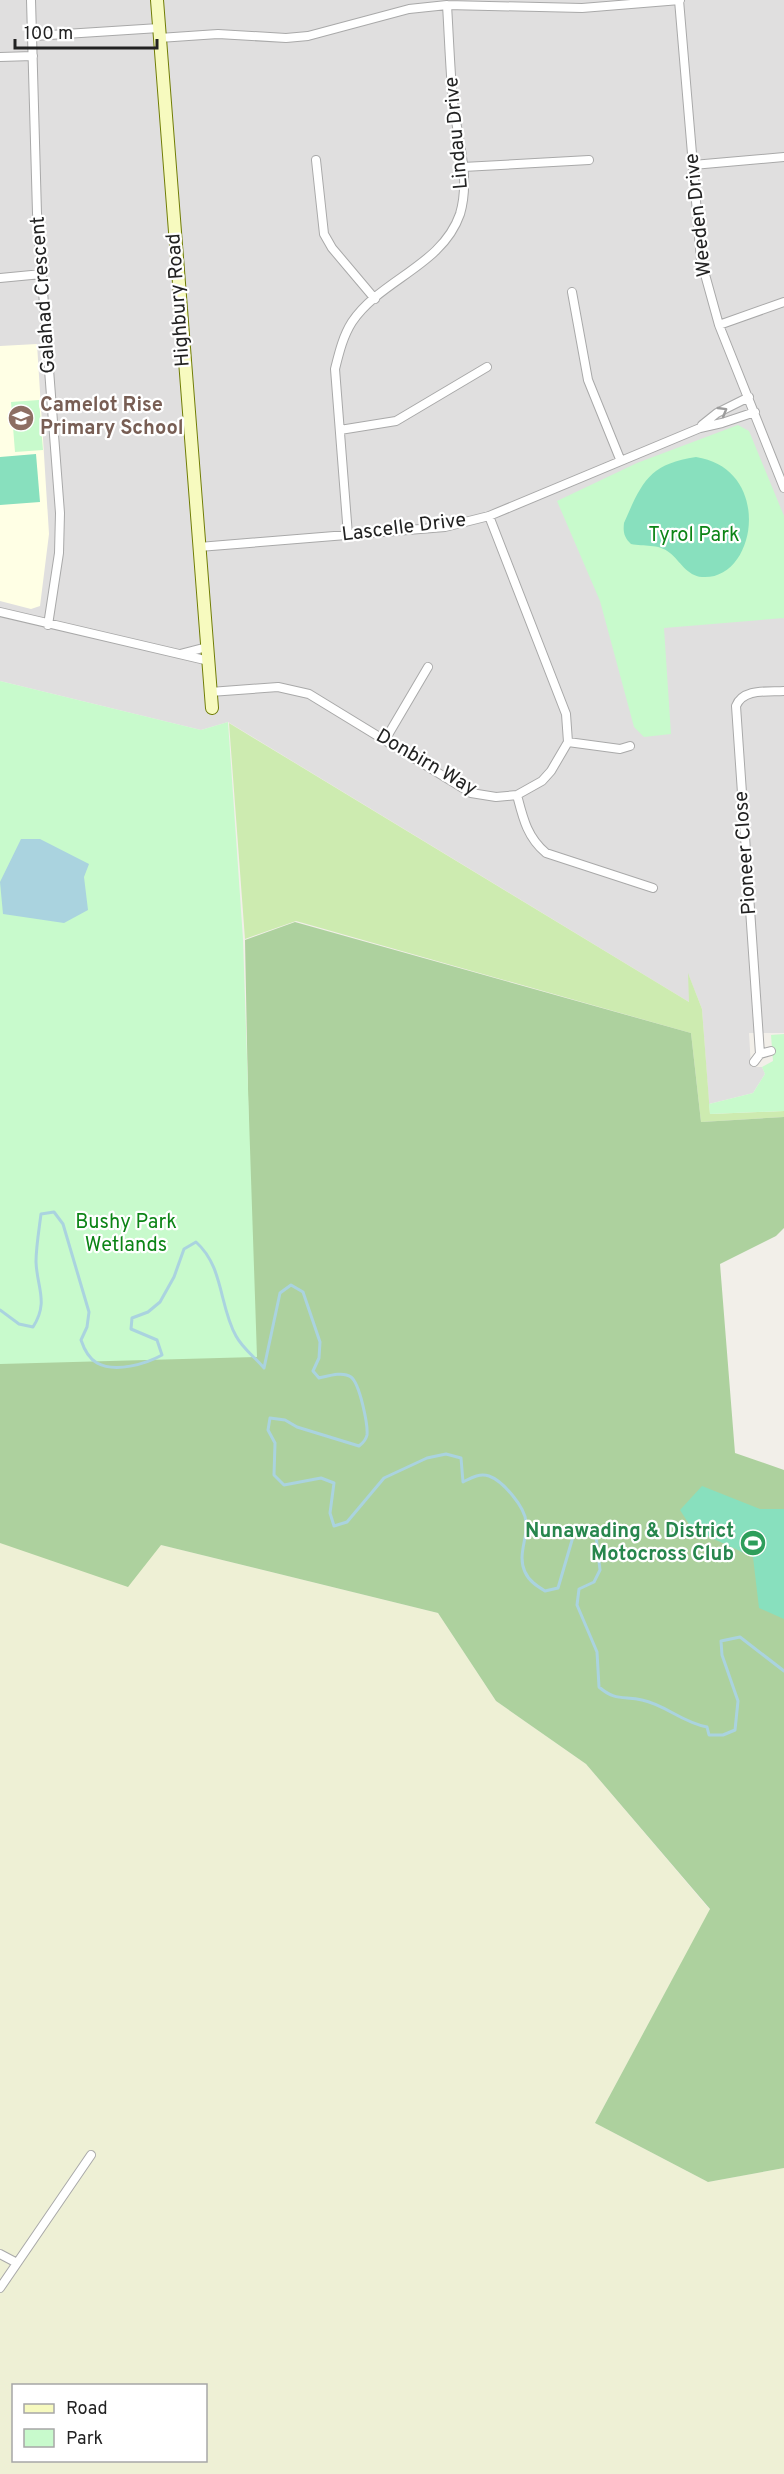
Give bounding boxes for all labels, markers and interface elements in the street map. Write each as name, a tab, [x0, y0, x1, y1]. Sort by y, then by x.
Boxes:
scale bar	[15, 12, 158, 50]
text: 100 m	[24, 23, 73, 46]
street label: Lindau Drive	[439, 76, 475, 190]
street label: Weeden Drive	[680, 152, 718, 278]
street label: Galahad Crescent	[26, 215, 62, 375]
street label: Highbury Road	[161, 232, 197, 368]
place label: Camelot Rise Primary School	[40, 393, 184, 442]
school or university icon: Camelot Rise Primary School	[6, 403, 36, 433]
one-way arrow	[717, 406, 727, 418]
street label: Lascelle Drive	[340, 507, 468, 549]
park label: Tyrol Park	[648, 523, 740, 549]
street label: Donbirn Way	[371, 724, 481, 802]
street label: Pioneer Close	[729, 790, 763, 916]
park label: Bushy Park Wetlands	[75, 1210, 177, 1259]
place label: Nunawading & District Motocross Club	[525, 1519, 734, 1568]
sports icon: Nunawading & District Motocross Club	[738, 1528, 768, 1558]
legend	[12, 2384, 207, 2462]
text: Road	[66, 2398, 108, 2421]
text: Park	[66, 2428, 103, 2451]

